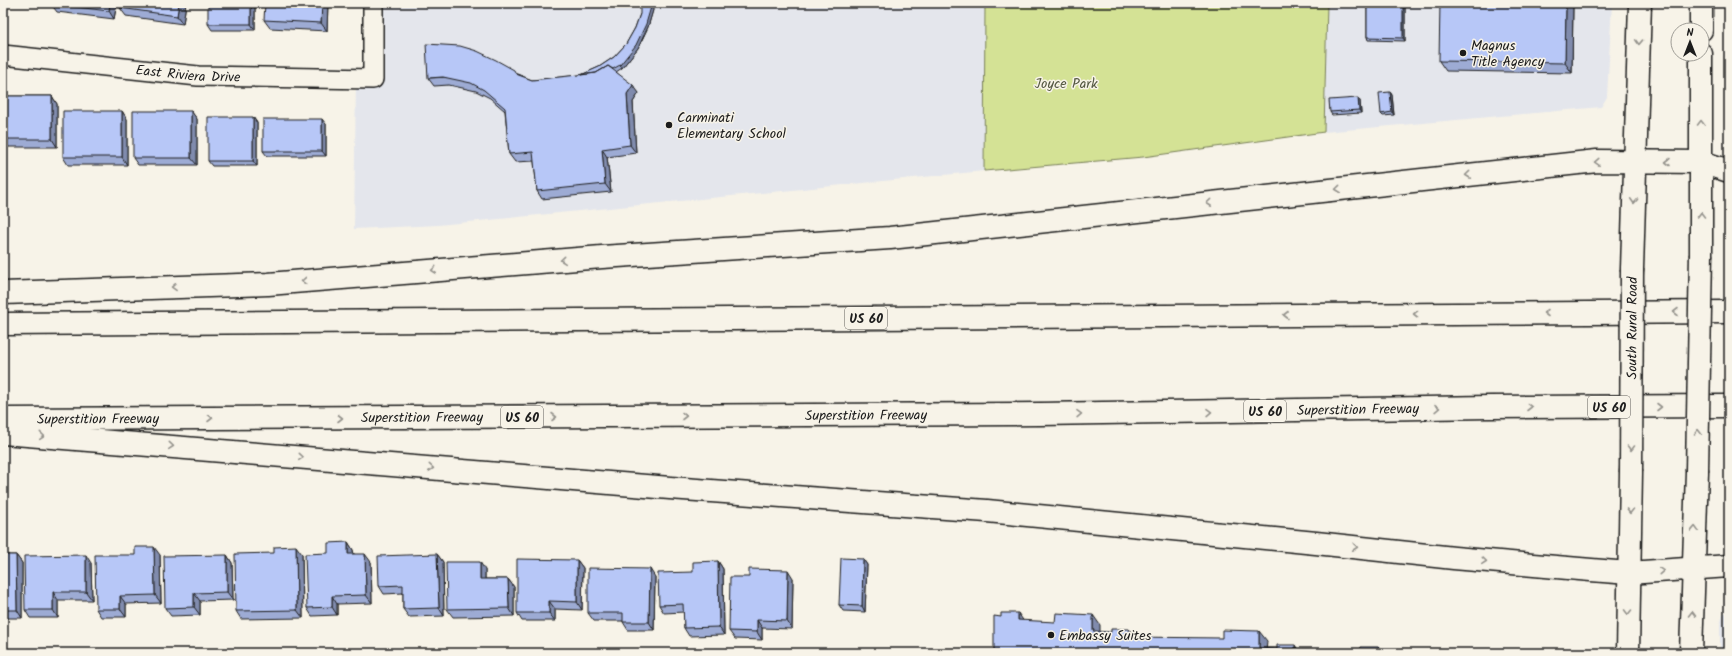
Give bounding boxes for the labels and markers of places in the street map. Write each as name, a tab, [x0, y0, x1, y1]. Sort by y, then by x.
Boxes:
place label: Magnus Title Agency	[1471, 35, 1545, 73]
marker: Magnus Title Agency	[1458, 48, 1468, 58]
place label: Carminati Elementary School	[677, 107, 786, 145]
marker: Carminati Elementary School	[664, 120, 674, 130]
place label: Embassy Suites	[1059, 625, 1152, 647]
marker: Embassy Suites	[1046, 630, 1056, 640]

